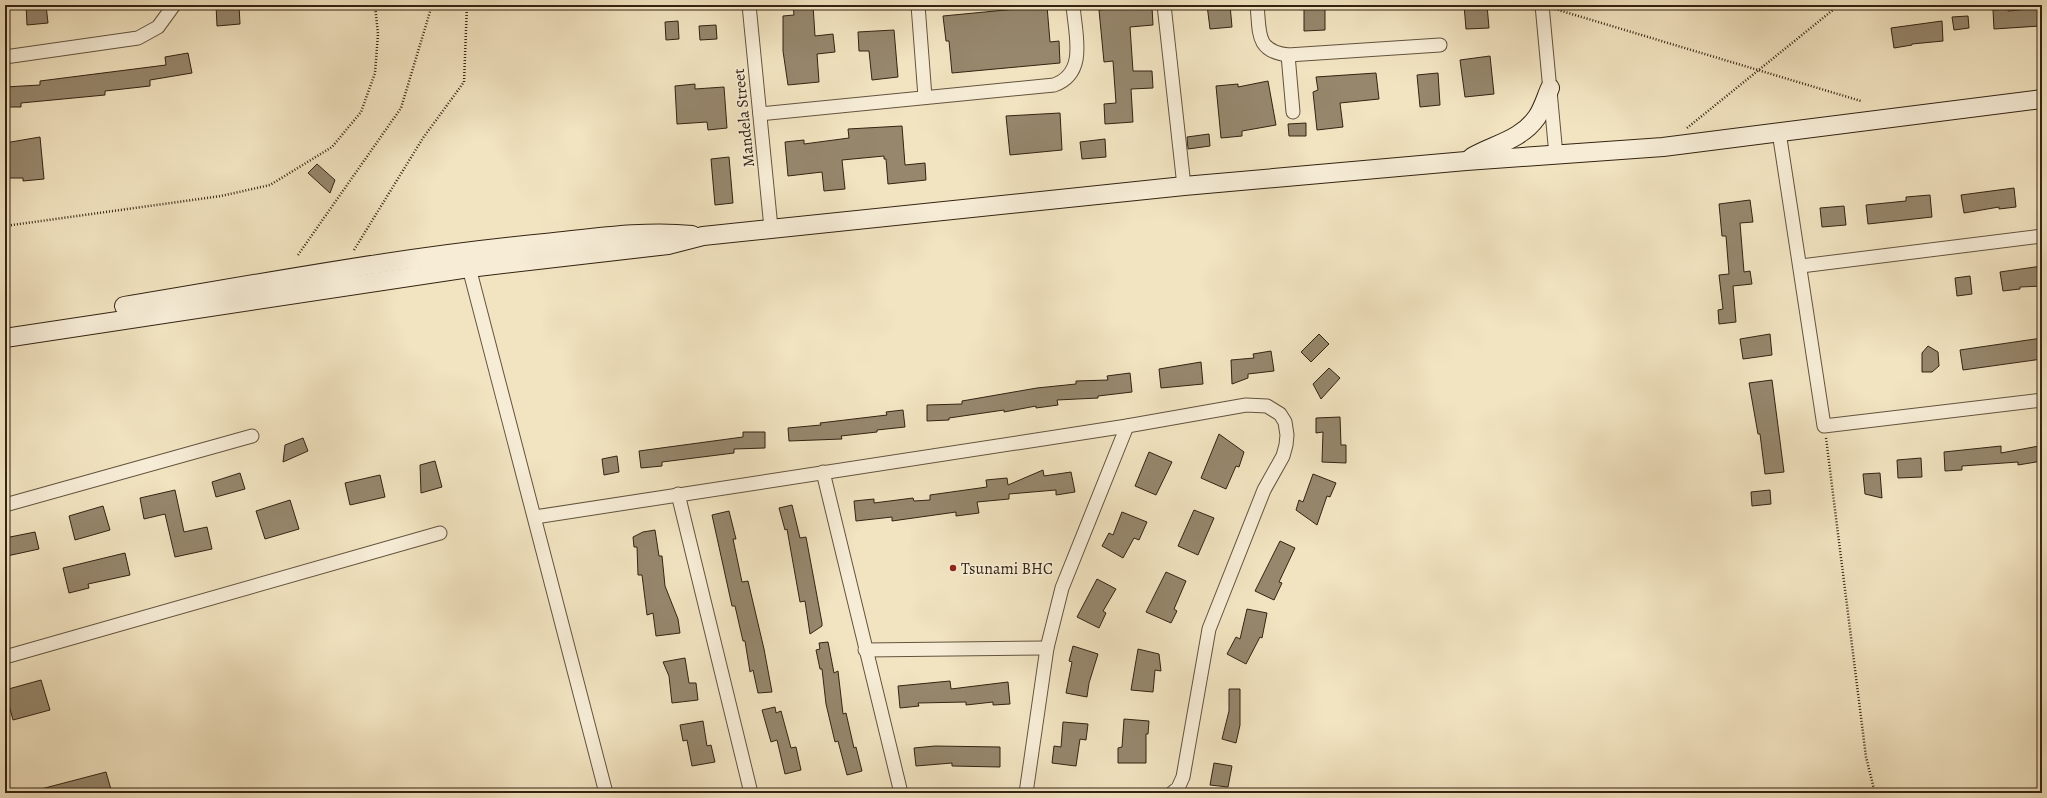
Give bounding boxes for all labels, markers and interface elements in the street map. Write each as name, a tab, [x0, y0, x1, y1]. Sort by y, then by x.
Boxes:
street label: Mandela Street	[728, 67, 760, 168]
place label: Tsunami BHC	[961, 558, 1053, 580]
marker: Tsunami BHC	[948, 563, 958, 573]

